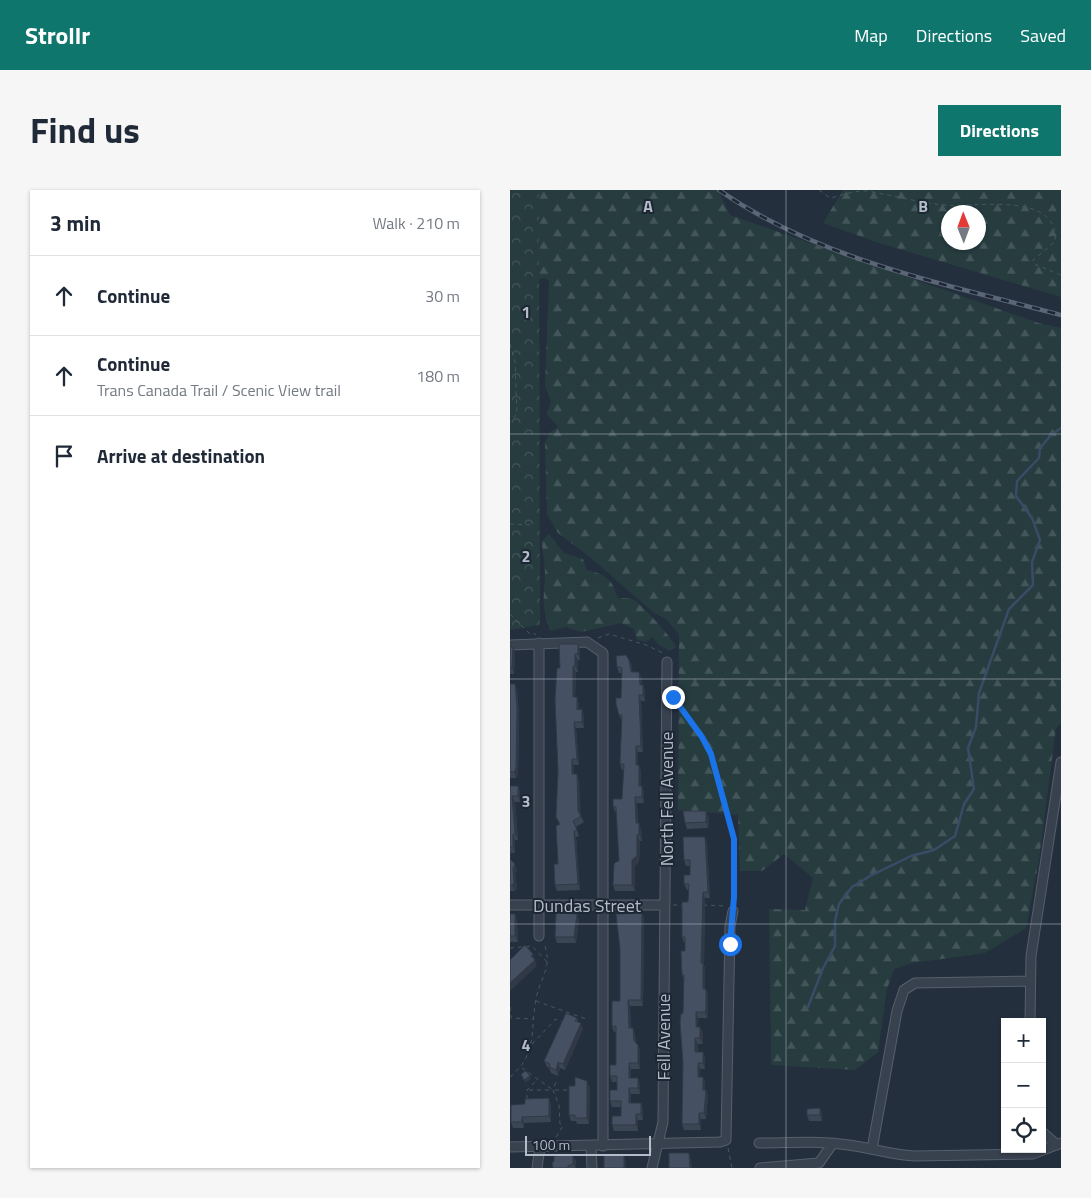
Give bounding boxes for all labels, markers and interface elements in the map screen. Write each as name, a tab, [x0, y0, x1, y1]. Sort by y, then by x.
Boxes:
text: Strollr	[25, 17, 90, 53]
text: Map	[854, 22, 888, 49]
text: Directions	[916, 22, 992, 49]
text: Saved	[1020, 22, 1066, 49]
text: Find us	[30, 103, 140, 157]
button: Directions	[938, 105, 1061, 156]
text: A	[643, 194, 653, 218]
text: B	[918, 194, 928, 218]
north arrow	[941, 205, 986, 250]
text: 3 min	[50, 207, 101, 239]
text: Walk · 210 m	[372, 211, 460, 235]
text: Continue	[97, 281, 170, 310]
icon: ahead	[50, 282, 78, 310]
text: 30 m	[425, 284, 460, 308]
text: 1	[522, 300, 530, 324]
text: Continue	[97, 349, 170, 378]
icon: ahead	[50, 362, 78, 390]
text: 180 m	[416, 364, 460, 388]
text: Trans Canada Trail / Scenic View trail	[97, 378, 341, 402]
text: Arrive at destination	[97, 441, 265, 470]
icon: arrive	[50, 442, 78, 470]
text: 2	[522, 544, 530, 568]
route end	[662, 686, 685, 709]
street label: North Fell Avenue	[653, 732, 680, 866]
text: 3	[522, 789, 530, 813]
street label: Dundas Street	[533, 892, 642, 919]
route start	[719, 933, 742, 956]
street label: Fell Avenue	[650, 994, 677, 1080]
map controls	[1001, 1018, 1046, 1153]
button: +	[1001, 1018, 1046, 1063]
text: 4	[522, 1033, 531, 1057]
button: −	[1001, 1063, 1046, 1108]
button: locate	[1001, 1108, 1046, 1153]
scale bar	[525, 1133, 651, 1156]
text: 100 m	[532, 1134, 570, 1155]

